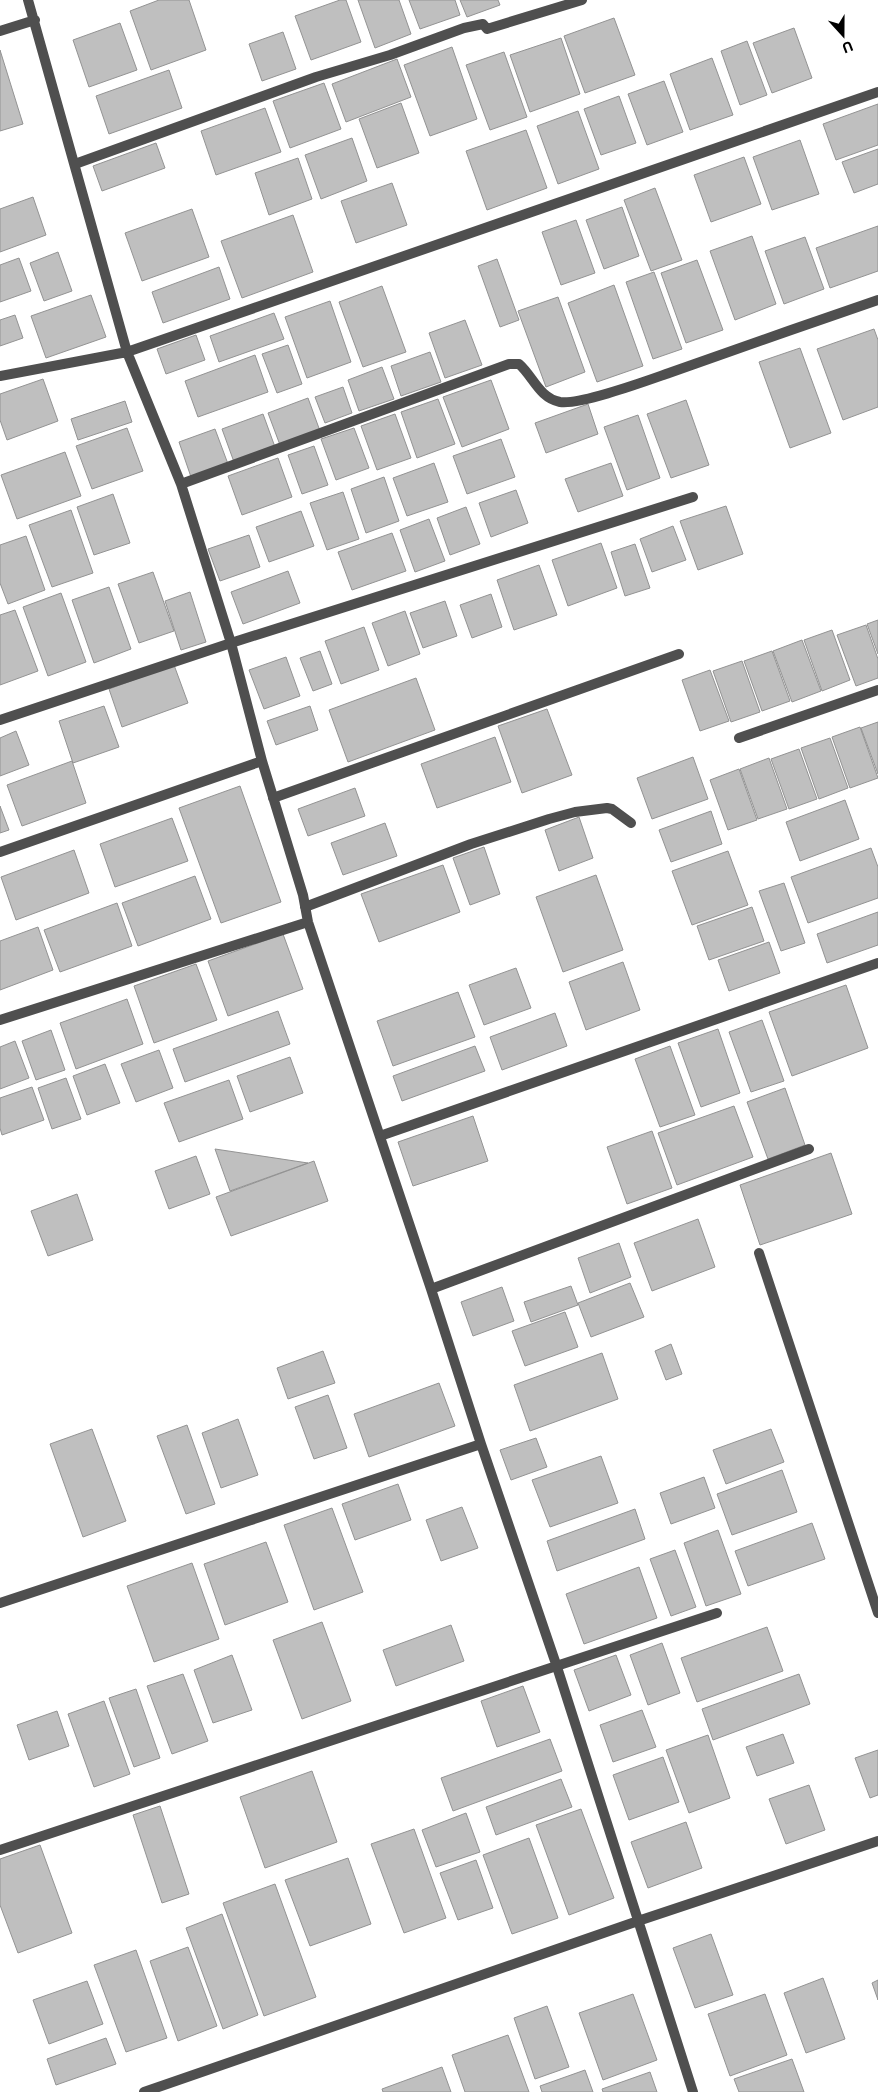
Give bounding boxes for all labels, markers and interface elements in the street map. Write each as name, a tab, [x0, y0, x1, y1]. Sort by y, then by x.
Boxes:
north arrow	[818, 10, 868, 60]
text: U	[839, 37, 856, 58]

